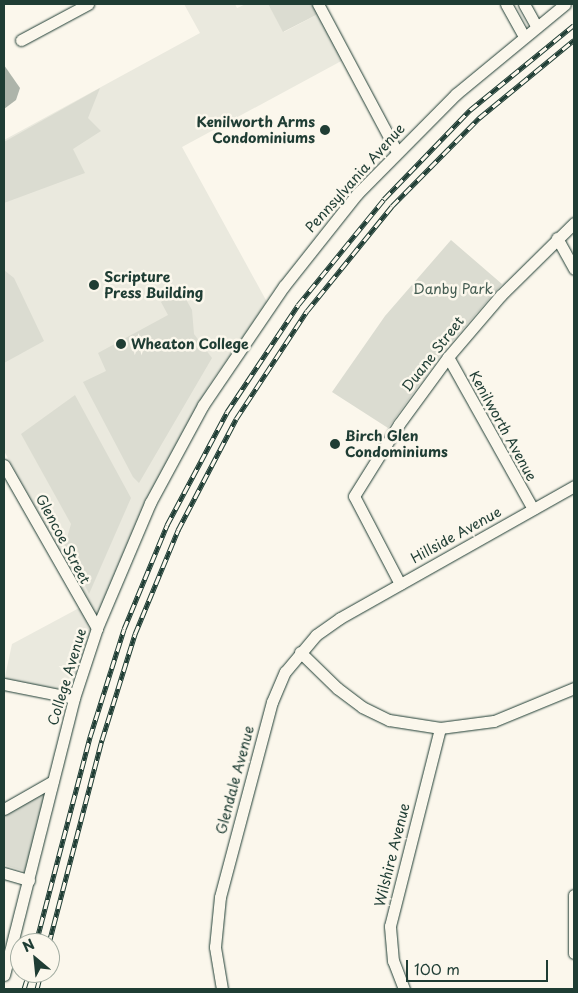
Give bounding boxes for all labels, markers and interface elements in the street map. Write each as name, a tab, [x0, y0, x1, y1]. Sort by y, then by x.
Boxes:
place label: Kenilworth Arms Condominiums	[196, 114, 315, 146]
street label: Pennsylvania Avenue	[302, 120, 408, 236]
marker: Kenilworth Arms Condominiums	[319, 124, 331, 136]
place label: Scripture Press Building	[104, 269, 203, 302]
marker: Scripture Press Building	[88, 279, 100, 291]
park label: Danby Park	[413, 281, 493, 297]
street label: Duane Street	[398, 313, 468, 395]
place label: Wheaton College	[131, 336, 249, 352]
marker: Wheaton College	[115, 338, 127, 350]
street label: Kenilworth Avenue	[466, 368, 540, 484]
place label: Birch Glen Condominiums	[345, 428, 448, 461]
marker: Birch Glen Condominiums	[329, 438, 341, 450]
street label: Glencoe Street	[32, 491, 94, 587]
street label: Hillside Avenue	[408, 503, 504, 567]
street label: College Avenue	[44, 626, 90, 728]
street label: Glendale Avenue	[213, 724, 257, 836]
street label: Wilshire Avenue	[371, 801, 413, 909]
north arrow	[10, 933, 60, 983]
text: N	[18, 933, 38, 957]
scale bar	[408, 950, 550, 982]
text: 100 m	[414, 957, 460, 980]

